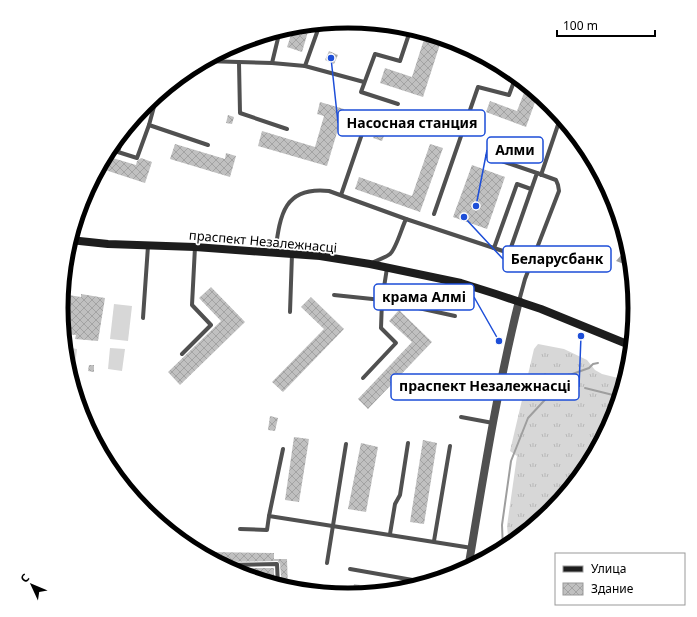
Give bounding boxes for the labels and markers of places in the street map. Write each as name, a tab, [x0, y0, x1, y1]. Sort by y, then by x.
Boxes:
callout: Насосная станция	[338, 110, 485, 136]
callout: Алми	[487, 137, 543, 163]
callout: Беларусбанк	[503, 246, 611, 272]
callout: крама Алмі	[374, 284, 474, 310]
callout: праспект Незалежнасці	[391, 374, 579, 400]

